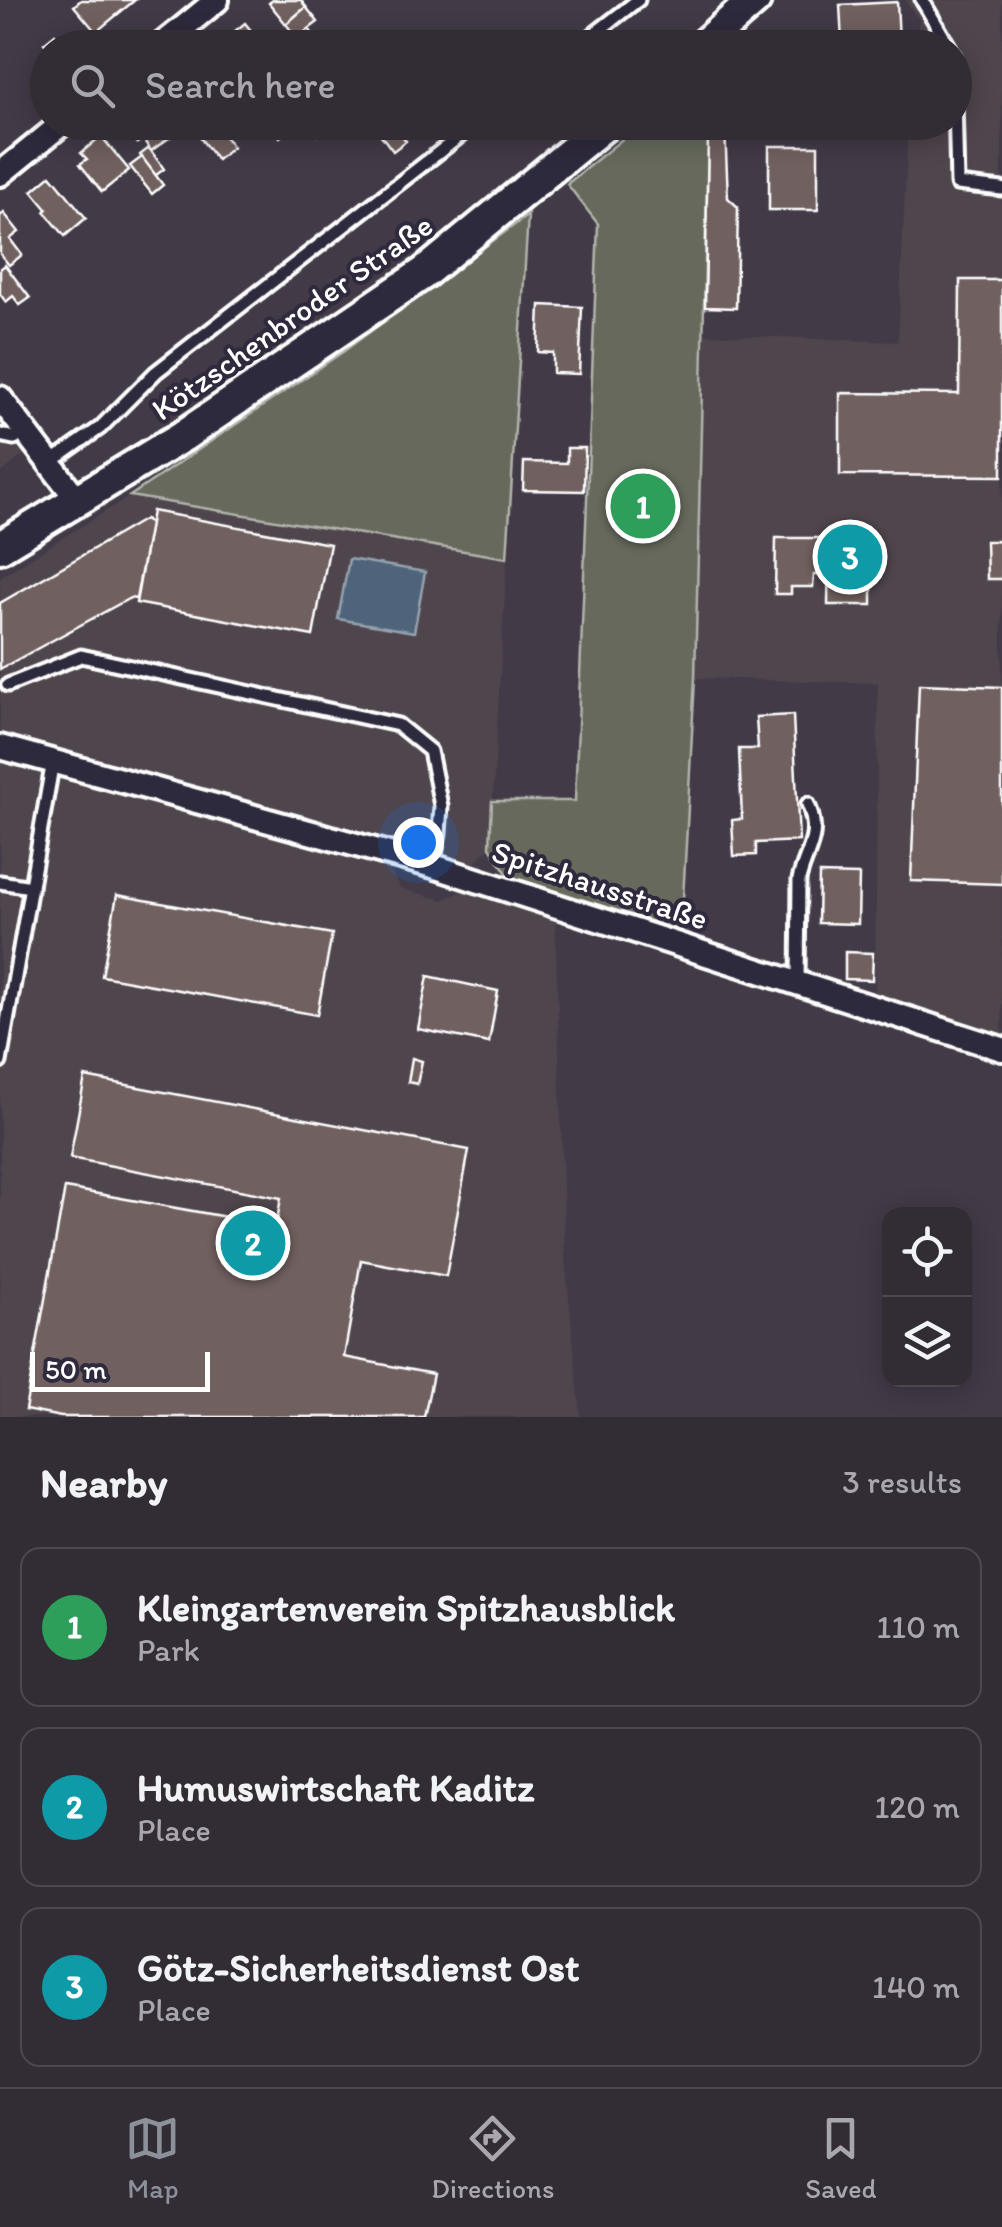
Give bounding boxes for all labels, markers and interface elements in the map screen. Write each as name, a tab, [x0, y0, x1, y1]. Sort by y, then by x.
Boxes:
search box	[30, 30, 972, 140]
icon: search	[65, 58, 120, 113]
text: Search here	[145, 62, 336, 108]
street label: Kötzschenbroder Straße	[144, 206, 440, 428]
pin: 1	[610, 468, 676, 544]
pin: 3	[818, 520, 882, 594]
your location	[393, 817, 444, 868]
street label: Spitzhausstraße	[487, 832, 713, 938]
pin: 2	[220, 1206, 286, 1280]
map controls	[882, 1207, 972, 1387]
button: locate	[882, 1207, 972, 1297]
button: layers	[882, 1297, 972, 1387]
scale bar	[30, 1347, 210, 1392]
text: 50 m	[45, 1352, 107, 1386]
text: Nearby	[40, 1457, 167, 1508]
text: 3 results	[842, 1463, 962, 1501]
text: Kleingartenverein Spitzhausblick	[137, 1585, 675, 1631]
text: 1	[67, 1608, 82, 1646]
text: 110 m	[876, 1608, 960, 1646]
text: Park	[137, 1631, 200, 1669]
text: Humuswirtschaft Kaditz	[137, 1765, 534, 1811]
text: 2	[66, 1788, 83, 1826]
text: 120 m	[874, 1788, 960, 1826]
text: Place	[137, 1811, 211, 1849]
text: Götz-Sicherheitsdienst Ost	[137, 1945, 579, 1991]
text: 3	[66, 1968, 83, 2006]
text: 140 m	[872, 1968, 960, 2006]
text: Place	[137, 1991, 211, 2029]
tab: Map	[125, 2111, 180, 2205]
tab: Directions	[431, 2111, 554, 2205]
tab: Saved	[805, 2111, 877, 2205]

